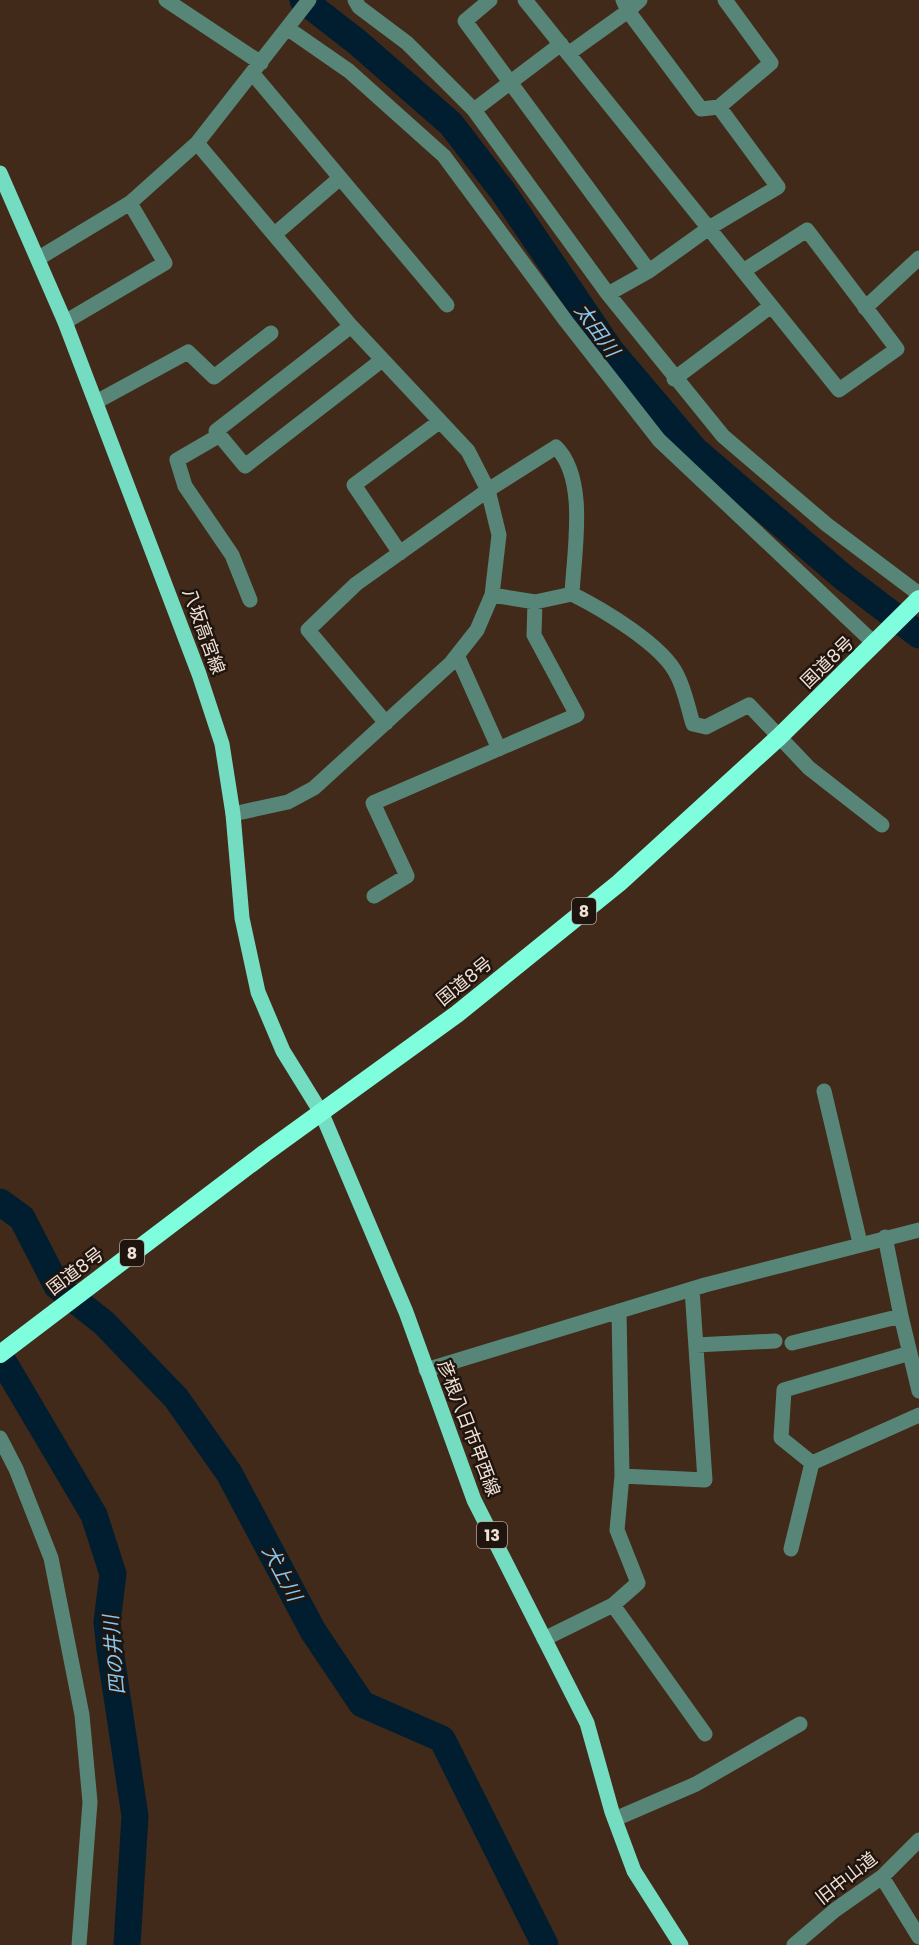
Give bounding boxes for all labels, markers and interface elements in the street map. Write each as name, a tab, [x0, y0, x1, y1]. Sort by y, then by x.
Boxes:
water label: 太田川	[568, 298, 627, 364]
street label: 八坂高宮線	[177, 584, 231, 678]
street label: 国道8号	[795, 630, 859, 694]
road number: 8	[572, 898, 596, 924]
street label: 国道8号	[431, 951, 497, 1011]
road number: 8	[120, 1240, 144, 1266]
street label: 国道8号	[41, 1241, 109, 1301]
street label: 彦根八日市甲西線	[432, 1356, 506, 1500]
road number: 13	[477, 1522, 507, 1548]
water label: 犬上川	[256, 1540, 309, 1608]
water label: 四の井川	[96, 1612, 131, 1696]
street label: 旧中山道	[810, 1846, 882, 1910]

